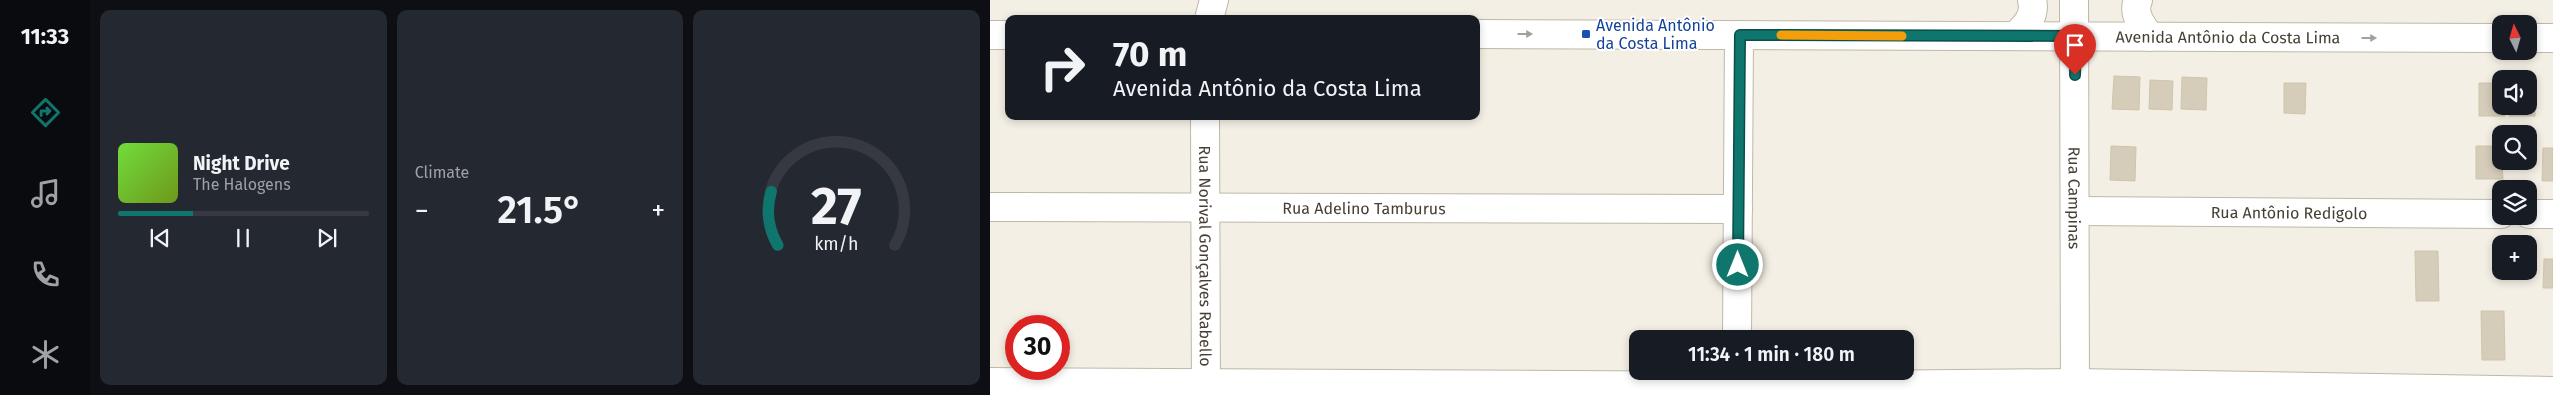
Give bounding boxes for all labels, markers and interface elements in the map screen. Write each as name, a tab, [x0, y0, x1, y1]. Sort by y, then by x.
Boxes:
north arrow	[2492, 15, 2538, 60]
map controls	[2492, 15, 2537, 280]
place label: Avenida Antônio da Costa Lima	[1596, 16, 1715, 53]
text: 11:33	[21, 23, 69, 50]
pin	[2054, 24, 2096, 75]
street label: Avenida Antônio da Costa Lima	[2116, 27, 2340, 47]
marker: Avenida Antônio da Costa Lima	[1580, 28, 1592, 40]
one-way arrow	[1517, 30, 1533, 38]
icon: arrive	[2061, 31, 2089, 59]
text: 70 m	[1113, 33, 1187, 75]
one-way arrow	[2361, 34, 2377, 42]
icon: right	[1030, 35, 1095, 100]
button: sound	[2492, 70, 2537, 115]
text: Avenida Antônio da Costa Lima	[1113, 75, 1422, 102]
icon: directions	[28, 95, 63, 130]
button: search	[2492, 125, 2537, 170]
street label: Rua Norival Gonçalves Rabello	[1195, 145, 1215, 367]
street label: Rua Campinas	[2064, 147, 2084, 249]
text: Night Drive	[193, 152, 290, 175]
text: Climate	[415, 163, 469, 182]
text: The Halogens	[193, 175, 291, 194]
text: 27	[811, 175, 862, 238]
icon: music	[28, 176, 63, 211]
button: layers	[2492, 180, 2537, 225]
text: 21.5°	[498, 187, 582, 233]
text: −	[415, 194, 429, 227]
text: +	[651, 194, 665, 227]
street label: Rua Adelino Tamburus	[1282, 199, 1446, 218]
street label: Rua Antônio Redigolo	[2211, 203, 2367, 223]
icon: previous	[146, 224, 174, 252]
icon: pause	[229, 224, 257, 252]
icon: next	[313, 224, 341, 252]
text: km/h	[815, 233, 859, 255]
button: +	[2492, 235, 2537, 280]
position arrow	[1711, 238, 1763, 290]
icon: phone	[28, 257, 63, 292]
speed limit sign: 30	[1005, 315, 1070, 380]
icon: climate	[28, 337, 63, 372]
text: 11:34 · 1 min · 180 m	[1688, 343, 1855, 366]

